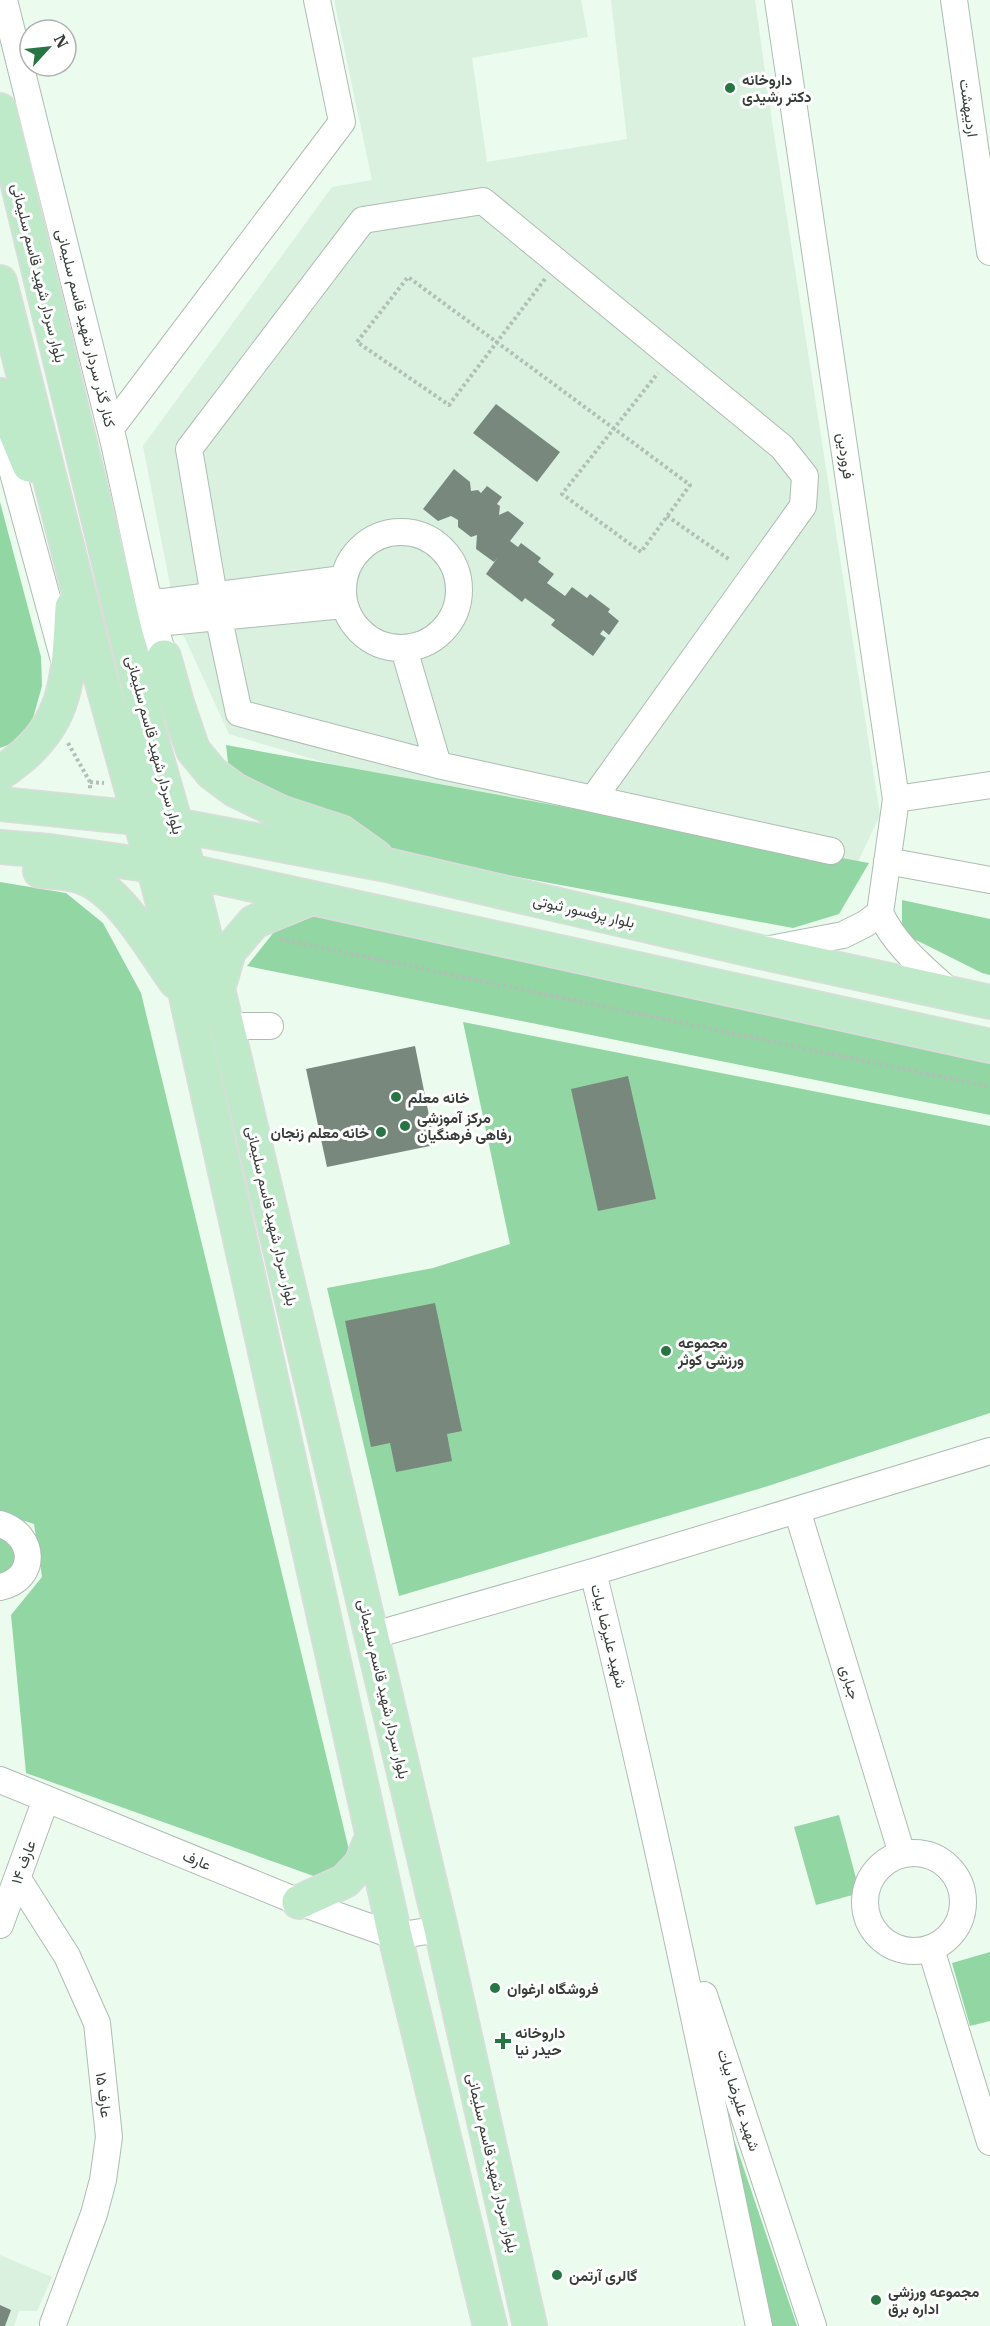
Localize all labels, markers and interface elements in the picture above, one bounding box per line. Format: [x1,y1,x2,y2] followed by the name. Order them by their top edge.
[18,18,78,78] north arrow
[50,31,73,51] text: N
[742,70,812,106] place label: داروخانه دکتر رشیدی
[956,78,982,138] street label: اردیبهشت
[723,81,737,95] marker: داروخانه دکتر رشیدی
[7,181,70,365] street label: بلوار سردار شهید قاسم سلیمانی
[51,227,120,430] street label: کنار گذر سردار شهید قاسم سلیمانی
[832,432,859,480] street label: فروردین
[121,654,188,837] street label: بلوار سردار شهید قاسم سلیمانی
[531,890,637,933] street label: بلوار پرفسور ثبوتی
[408,1088,469,1108] place label: خانه معلم
[389,1090,403,1104] marker: خانه معلم
[417,1108,512,1144] place label: مرکز آموزشی رفاهی فرهنگیان
[398,1119,412,1133] marker: مرکز آموزشی رفاهی فرهنگیان
[271,1123,369,1143] place label: خانه معلم زنجان
[241,1124,302,1308] street label: بلوار سردار شهید قاسم سلیمانی
[374,1125,388,1139] marker: خانه معلم زنجان
[677,1333,744,1369] place label: مجموعه ورزشی کوثر
[659,1344,673,1358] marker: مجموعه ورزشی کوثر
[587,1582,631,1690] street label: شهید علیرضا بیات
[353,1597,414,1781] street label: بلوار سردار شهید قاسم سلیمانی
[835,1663,864,1702] street label: جباری
[6,1837,40,1887] street label: عارف ۱۴
[180,1846,214,1874] street label: عارف
[507,1979,598,1998] place label: فروشگاه ارغوان
[488,1981,502,1995] marker: فروشگاه ارغوان
[515,2023,565,2059] place label: داروخانه حیدر نیا
[496,2034,510,2048] marker: داروخانه حیدر نیا
[714,2047,764,2154] street label: شهید علیرضا بیات
[92,2071,116,2119] street label: عارف ۱۵
[462,2071,523,2255] street label: بلوار سردار شهید قاسم سلیمانی
[569,2266,638,2285] place label: گالری آرتمن
[550,2268,564,2282] marker: گالری آرتمن
[888,2282,979,2318] place label: مجموعه ورزشی اداره برق
[869,2293,883,2307] marker: مجموعه ورزشی اداره برق

